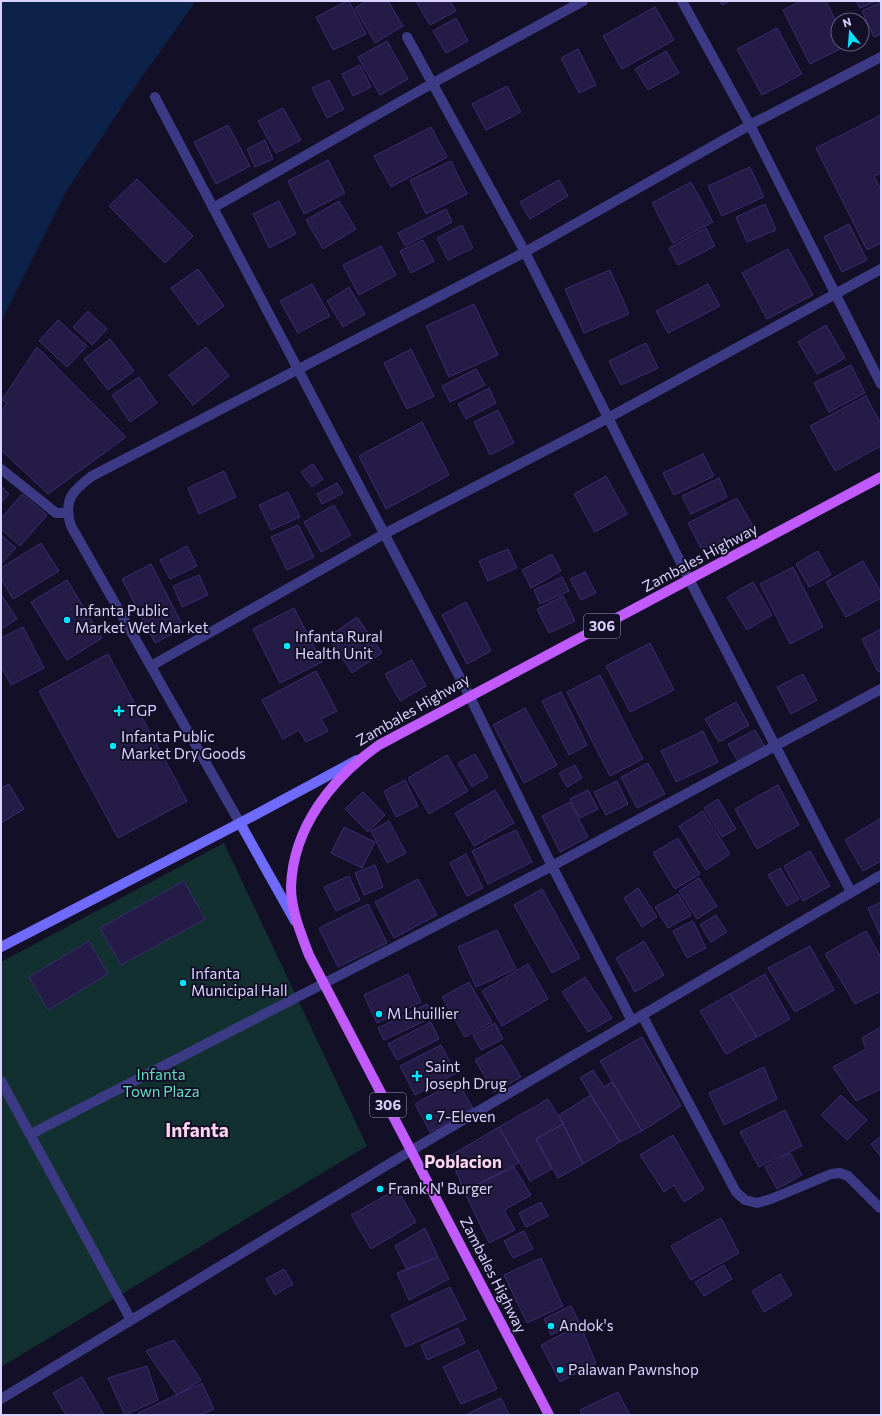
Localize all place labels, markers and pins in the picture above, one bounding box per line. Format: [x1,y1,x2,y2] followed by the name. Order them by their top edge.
[75,601,209,636] place label: Infanta Public Market Wet Market
[62,615,72,625] marker: Infanta Public Market Wet Market
[295,627,383,662] place label: Infanta Rural Health Unit
[282,641,292,651] marker: Infanta Rural Health Unit
[127,701,157,719] place label: TGP
[114,706,124,716] marker: TGP
[121,727,246,762] place label: Infanta Public Market Dry Goods
[108,741,118,751] marker: Infanta Public Market Dry Goods
[191,964,288,999] place label: Infanta Municipal Hall
[178,978,188,988] marker: Infanta Municipal Hall
[387,1004,459,1022] place label: M Lhuillier
[374,1009,384,1019] marker: M Lhuillier
[425,1057,507,1092] place label: Saint Joseph Drug
[412,1071,422,1081] marker: Saint Joseph Drug
[437,1107,496,1125] place label: 7-Eleven
[424,1112,434,1122] marker: 7-Eleven
[388,1179,493,1197] place label: Frank N' Burger
[375,1184,385,1194] marker: Frank N' Burger
[559,1316,614,1334] place label: Andok's
[546,1321,556,1331] marker: Andok's
[568,1360,699,1378] place label: Palawan Pawnshop
[555,1365,565,1375] marker: Palawan Pawnshop

